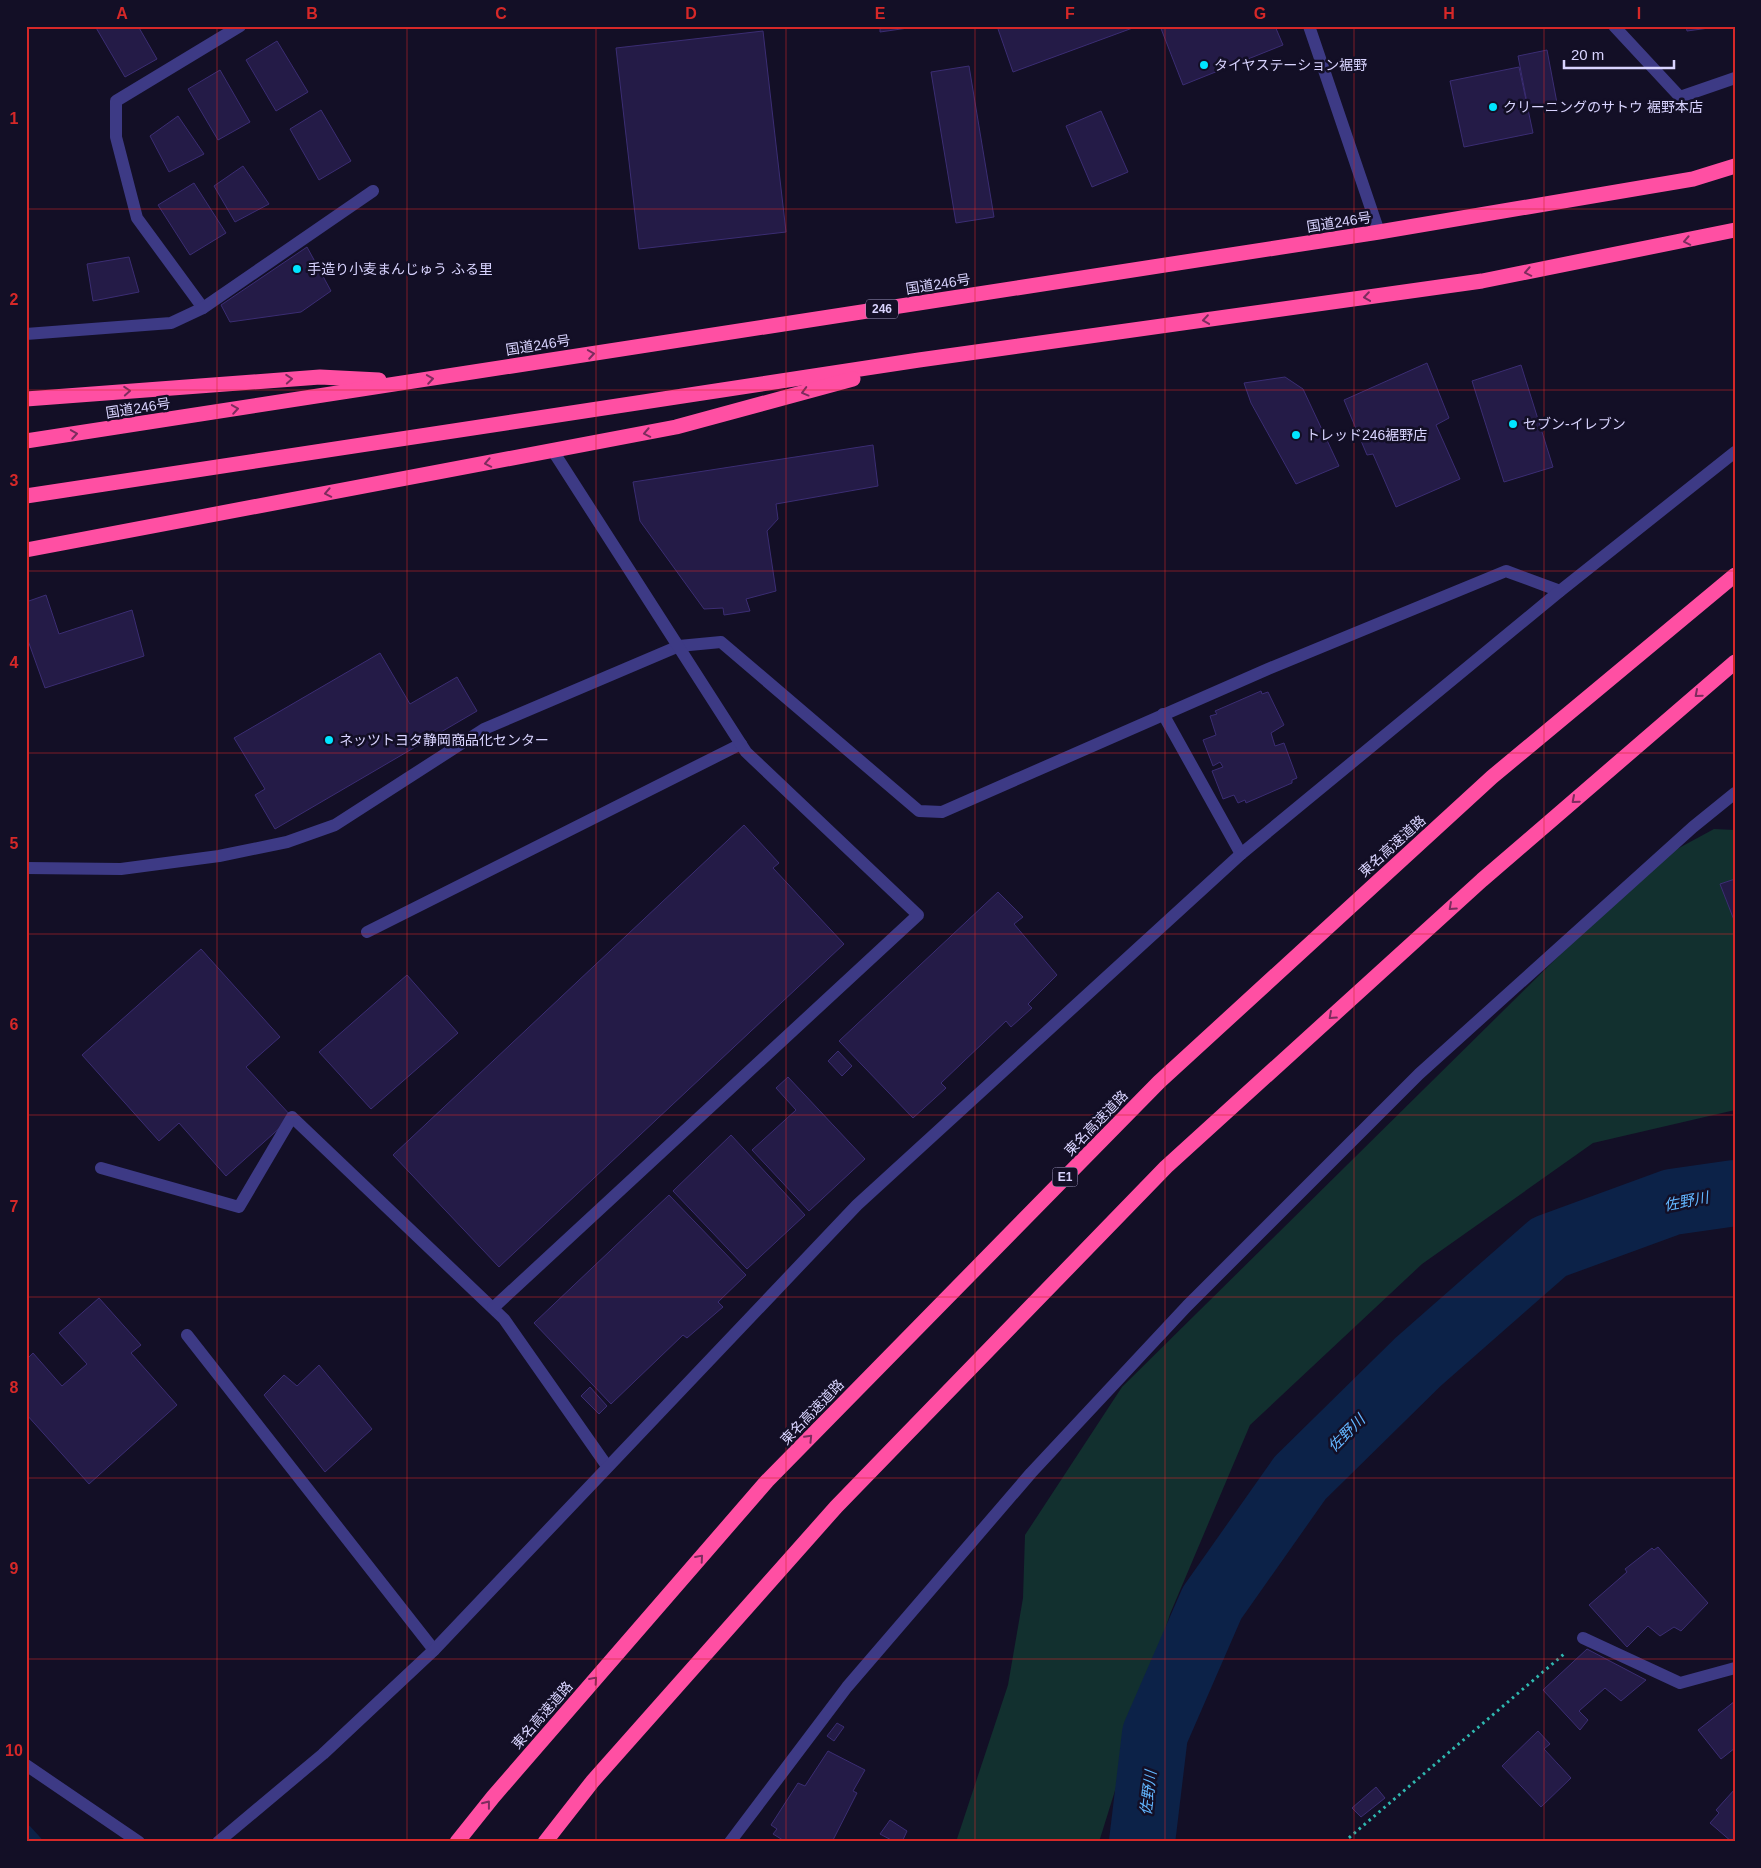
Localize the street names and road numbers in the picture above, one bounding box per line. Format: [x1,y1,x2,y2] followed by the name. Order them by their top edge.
[1305,209,1373,235] street label: 国道246号
[904,271,972,297] street label: 国道246号
[866,300,898,318] road number: 246
[504,332,572,358] street label: 国道246号
[104,395,172,421] street label: 国道246号
[1355,812,1429,880] street label: 東名高速道路
[1061,1087,1131,1159] street label: 東名高速道路
[1052,1168,1078,1186] road number: E1
[777,1376,847,1448] street label: 東名高速道路
[508,1678,576,1752] street label: 東名高速道路

